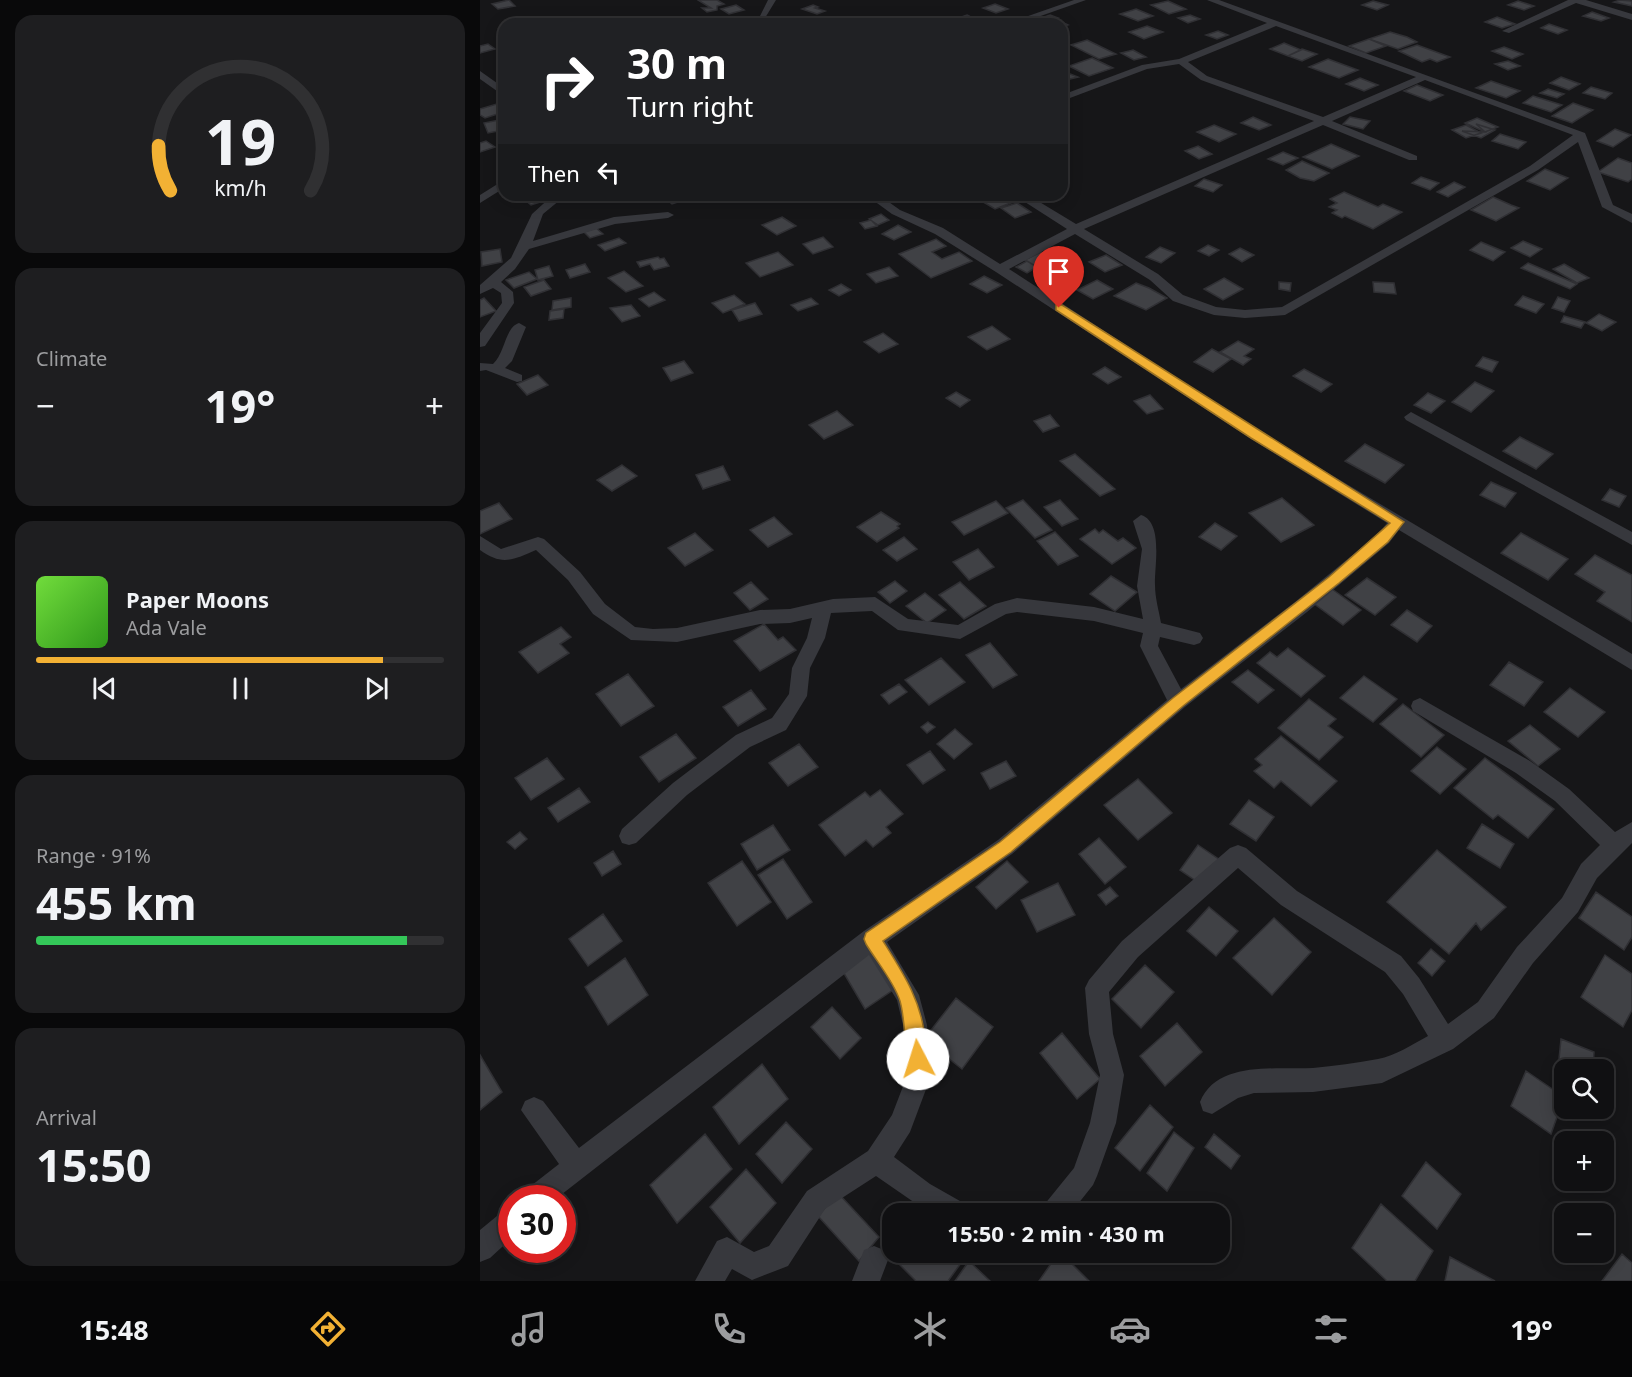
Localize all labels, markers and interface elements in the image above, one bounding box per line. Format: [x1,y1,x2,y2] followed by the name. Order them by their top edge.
[627,34,727,91] text: 30 m
[528,42,606,120] icon: right
[627,88,753,125] text: Turn right
[204,98,276,183] text: 19
[592,156,625,189] icon: left
[528,158,580,188] text: Then
[214,173,266,202] text: km/h
[1033,246,1084,308] pin
[1042,255,1075,288] icon: arrive
[36,345,107,372] text: Climate
[205,375,275,436] text: 19°
[36,383,55,428] text: −
[425,383,444,428] text: +
[126,584,269,614] text: Paper Moons
[126,614,207,641] text: Ada Vale
[88,672,121,705] icon: previous
[224,672,257,705] icon: pause
[360,672,393,705] icon: next
[36,842,151,869] text: Range · 91%
[36,872,197,933] text: 455 km
[886,1027,950,1091] position arrow
[1554,1059,1614,1263] map controls
[1554,1059,1614,1119] button: search
[36,1104,97,1131] text: Arrival
[1554,1131,1614,1191] button: +
[36,1134,152,1195] text: 15:50
[498,1185,576,1263] speed limit sign: 30
[1554,1203,1614,1263] button: −
[947,1218,1165,1248] text: 15:50 · 2 min · 430 m
[307,1308,349,1350] icon: directions
[508,1308,550,1350] icon: music
[708,1308,750,1350] icon: phone
[909,1308,951,1350] icon: climate
[1109,1308,1151,1350] icon: car
[1310,1308,1352,1350] icon: filters
[79,1311,149,1348] text: 15:48
[1510,1311,1553,1348] text: 19°

